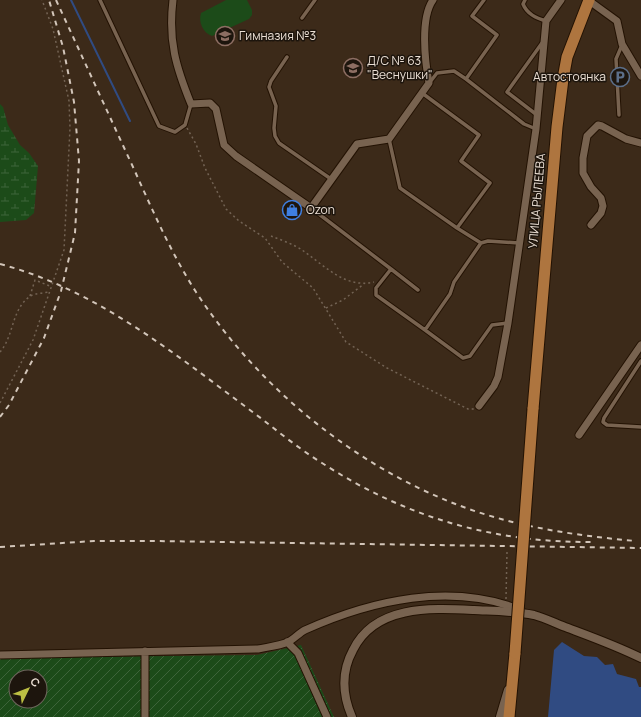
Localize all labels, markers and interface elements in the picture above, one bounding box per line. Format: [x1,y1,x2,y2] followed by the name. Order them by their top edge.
[214,25,236,47] school or university icon: Гимназия №3
[239,27,316,44] place label: Гимназия №3
[367,52,433,83] place label: Д/С № 63 "Веснушки"
[342,57,364,79] school or university icon: Д/С № 63 "Веснушки"
[609,66,631,88] parking icon: Автостоянка
[533,68,606,85] place label: Автостоянка
[524,152,549,249] street label: УЛИЦА РЫЛЕЕВА
[281,199,303,221] shop icon: Ozon
[306,201,335,218] place label: Ozon
[8,669,48,709] north arrow
[27,674,44,690] text: С

